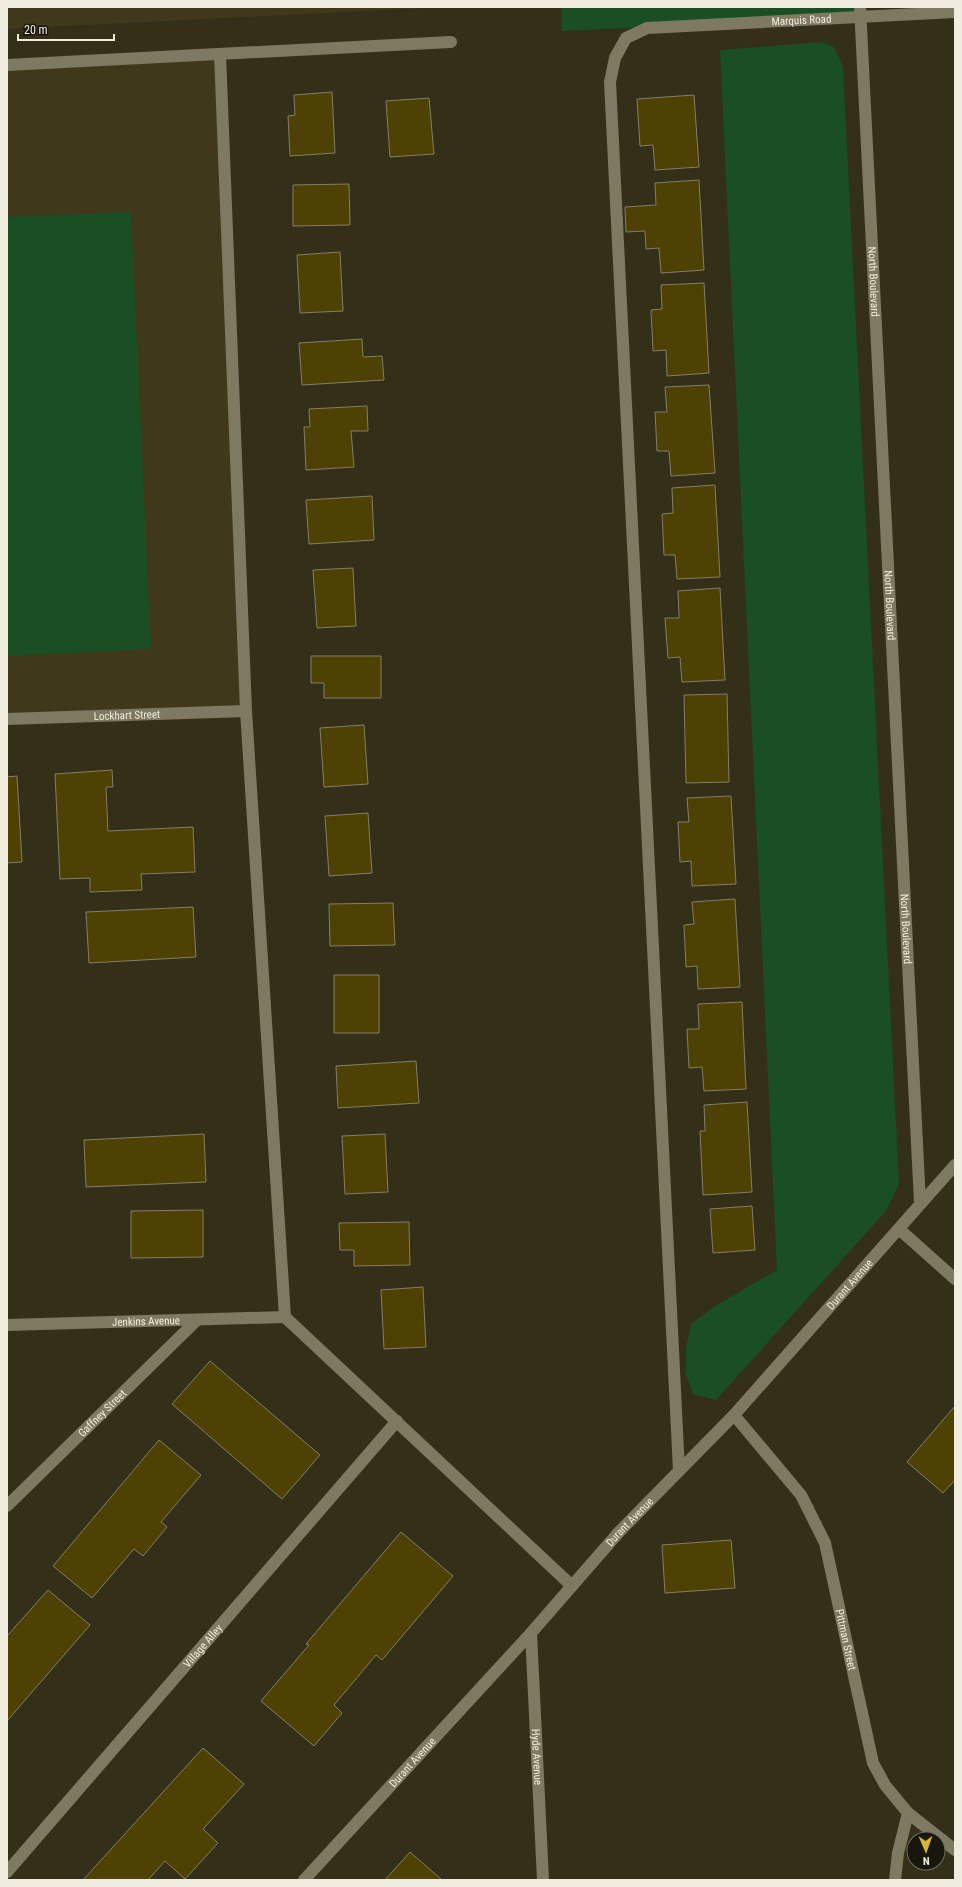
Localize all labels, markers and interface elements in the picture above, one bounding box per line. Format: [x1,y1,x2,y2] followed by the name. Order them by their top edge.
[771,12,832,28] street label: Marquis Road
[18,16,114,42] scale bar
[24,23,48,37] text: 20 m
[866,246,882,317] street label: North Boulevard
[882,570,898,641] street label: North Boulevard
[93,707,160,723] street label: Lockhart Street
[898,893,914,964] street label: North Boulevard
[824,1256,875,1312] street label: Durant Avenue
[112,1314,180,1328] street label: Jenkins Avenue
[75,1387,129,1439] street label: Gaffney Street
[603,1495,656,1549] street label: Durant Avenue
[833,1608,859,1672] street label: Pittman Street
[180,1621,225,1670] street label: Village Alley
[529,1728,545,1785] street label: Hyde Avenue
[386,1735,438,1790] street label: Durant Avenue
[906,1831,946,1871] north arrow
[922,1854,930,1867] text: N

